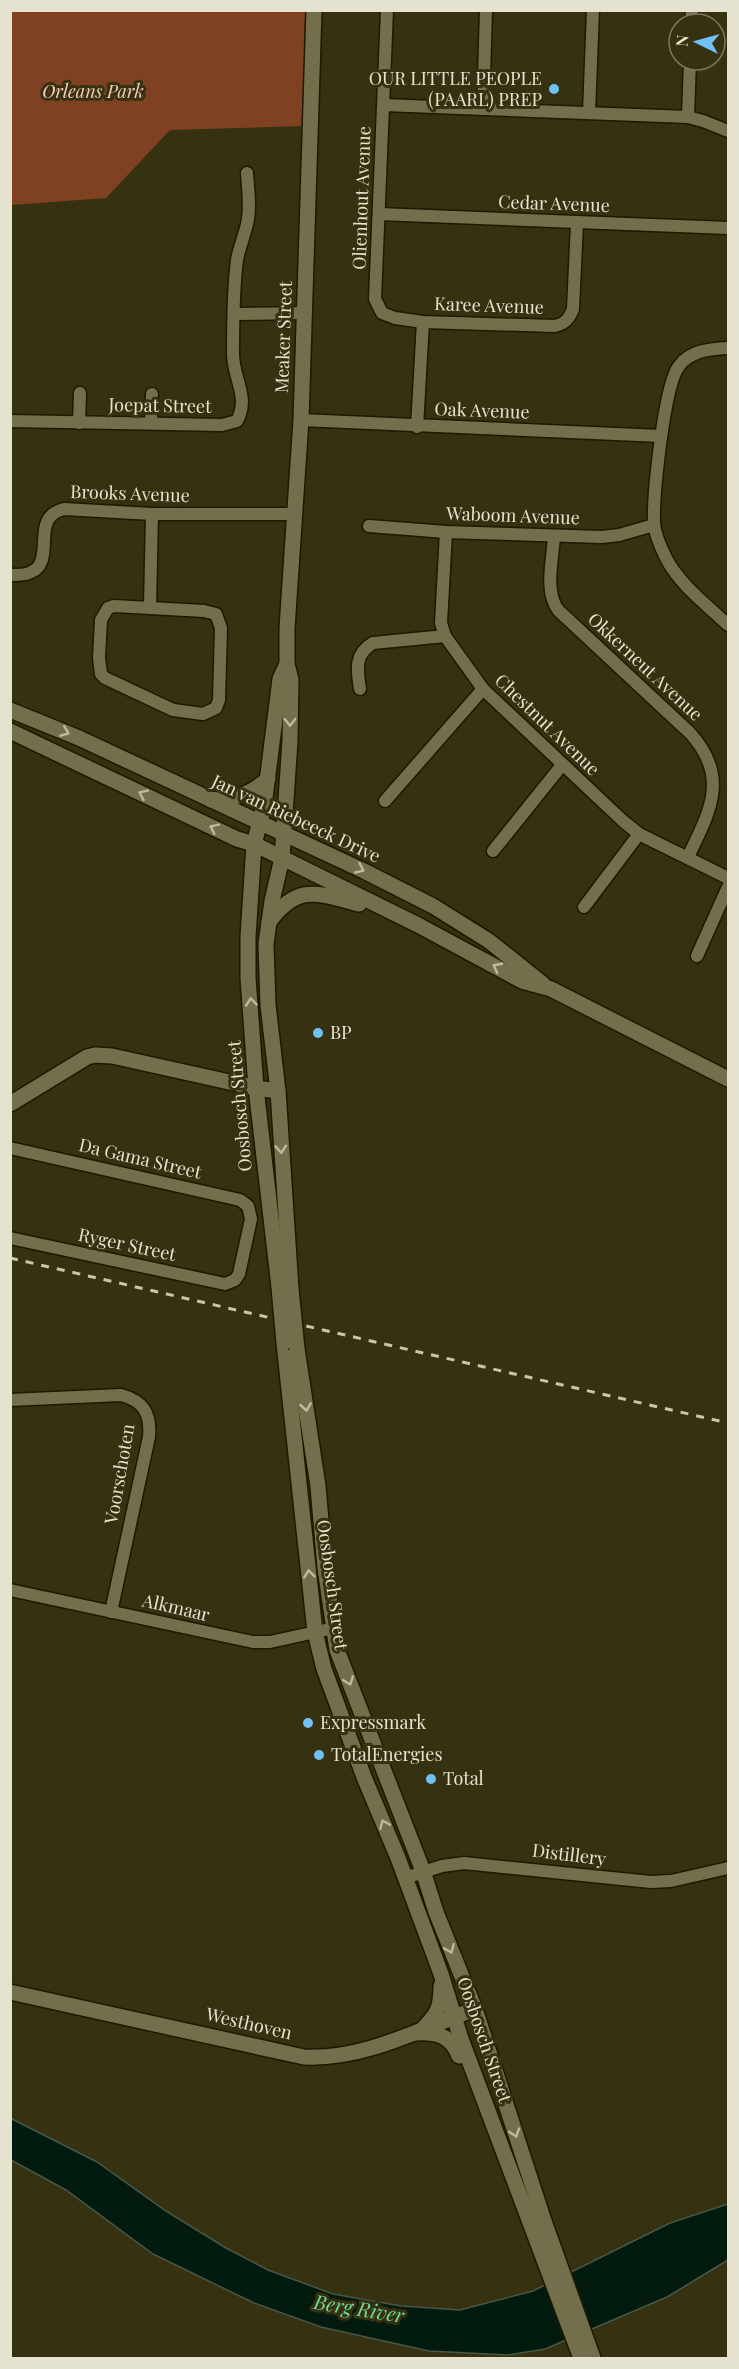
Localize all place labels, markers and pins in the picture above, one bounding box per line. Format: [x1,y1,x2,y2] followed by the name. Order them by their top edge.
[369,66,542,111] place label: OUR LITTLE PEOPLE (PAARL) PREP
[547,82,561,96] marker: OUR LITTLE PEOPLE (PAARL) PREP
[330,1020,352,1044] place label: BP
[311,1026,325,1040] marker: BP
[320,1710,426,1734] place label: Expressmark
[301,1716,315,1730] marker: Expressmark
[331,1742,443,1766] place label: TotalEnergies
[312,1748,326,1762] marker: TotalEnergies
[443,1766,484,1790] place label: Total
[424,1772,438,1786] marker: Total

